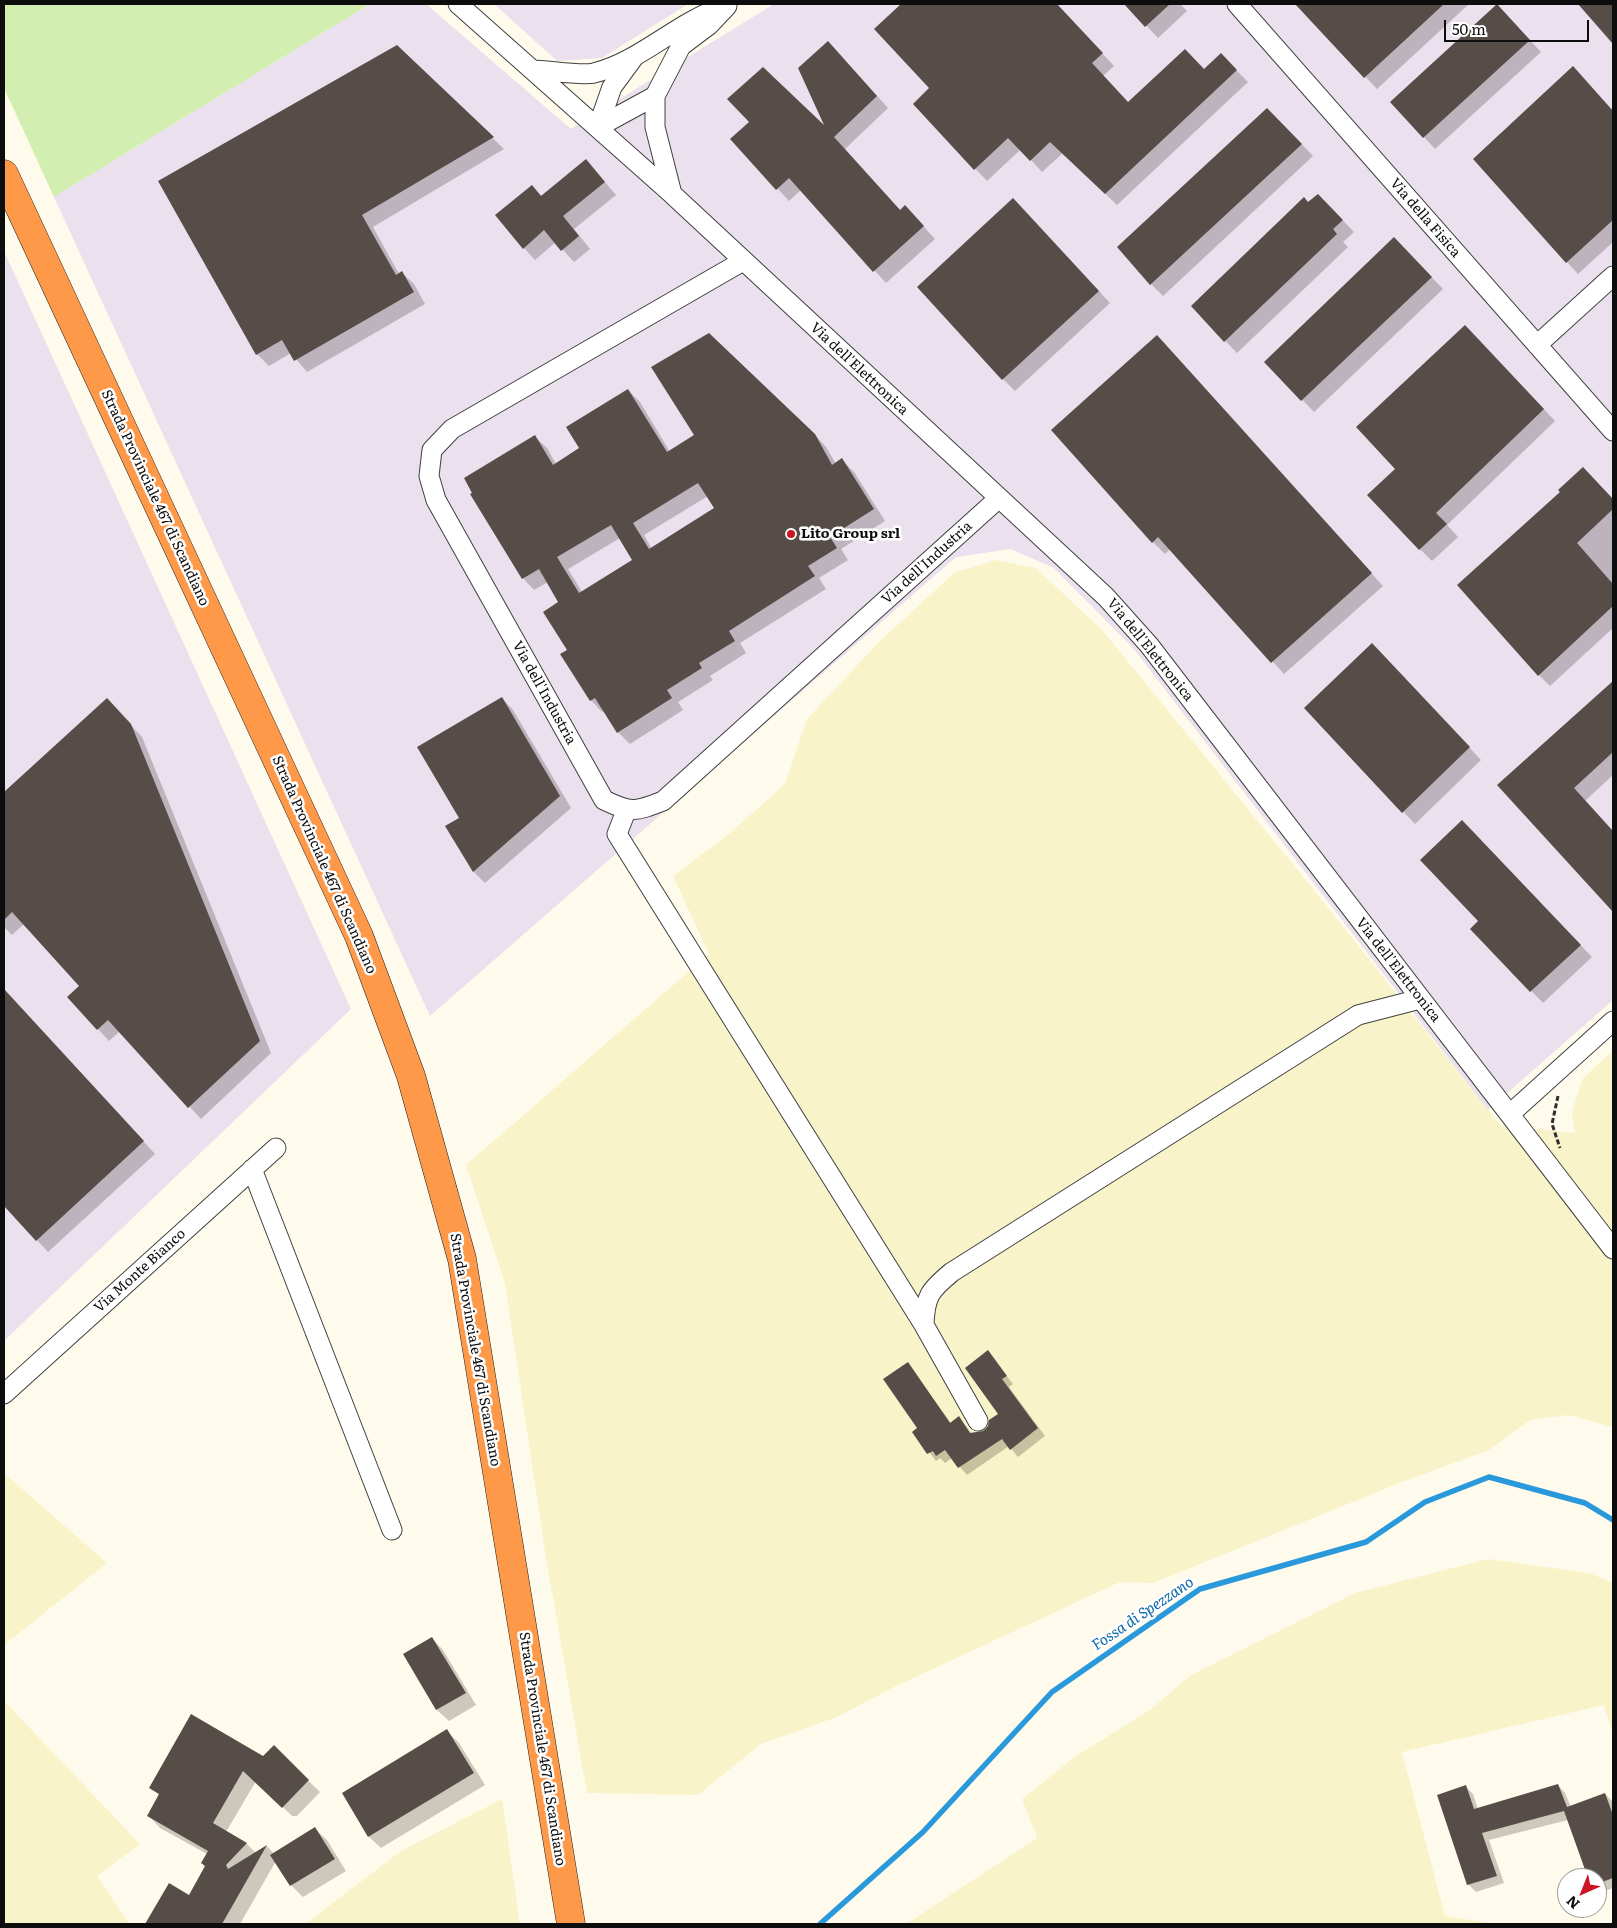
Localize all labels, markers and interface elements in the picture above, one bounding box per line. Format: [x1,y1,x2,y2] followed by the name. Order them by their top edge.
[1447,10,1592,42] scale bar
[1452,17,1486,40] text: 50 m
[1386,175,1464,261] street label: Via della Fisica
[807,319,911,419] street label: Via dell'Elettronica
[97,387,213,609] street label: Strada Provinciale 467 di Scandiano
[878,518,976,608] street label: Via dell'Industria
[801,526,900,542] place label: Lito Group srl
[785,528,797,540] marker: Lito Group srl
[1103,595,1197,705] street label: Via dell'Elettronica
[509,638,579,748] street label: Via dell'Industria
[268,754,380,976] street label: Strada Provinciale 467 di Scandiano
[1352,914,1444,1026] street label: Via dell'Elettronica
[91,1226,189,1316] street label: Via Monte Bianco
[446,1232,504,1468] street label: Strada Provinciale 467 di Scandiano
[1089,1573,1197,1655] water label: Fossa di Spezzano
[515,1631,569,1867] street label: Strada Provinciale 467 di Scandiano
[1557,1868,1607,1918] north arrow
[1561,1892,1583,1914] text: N

